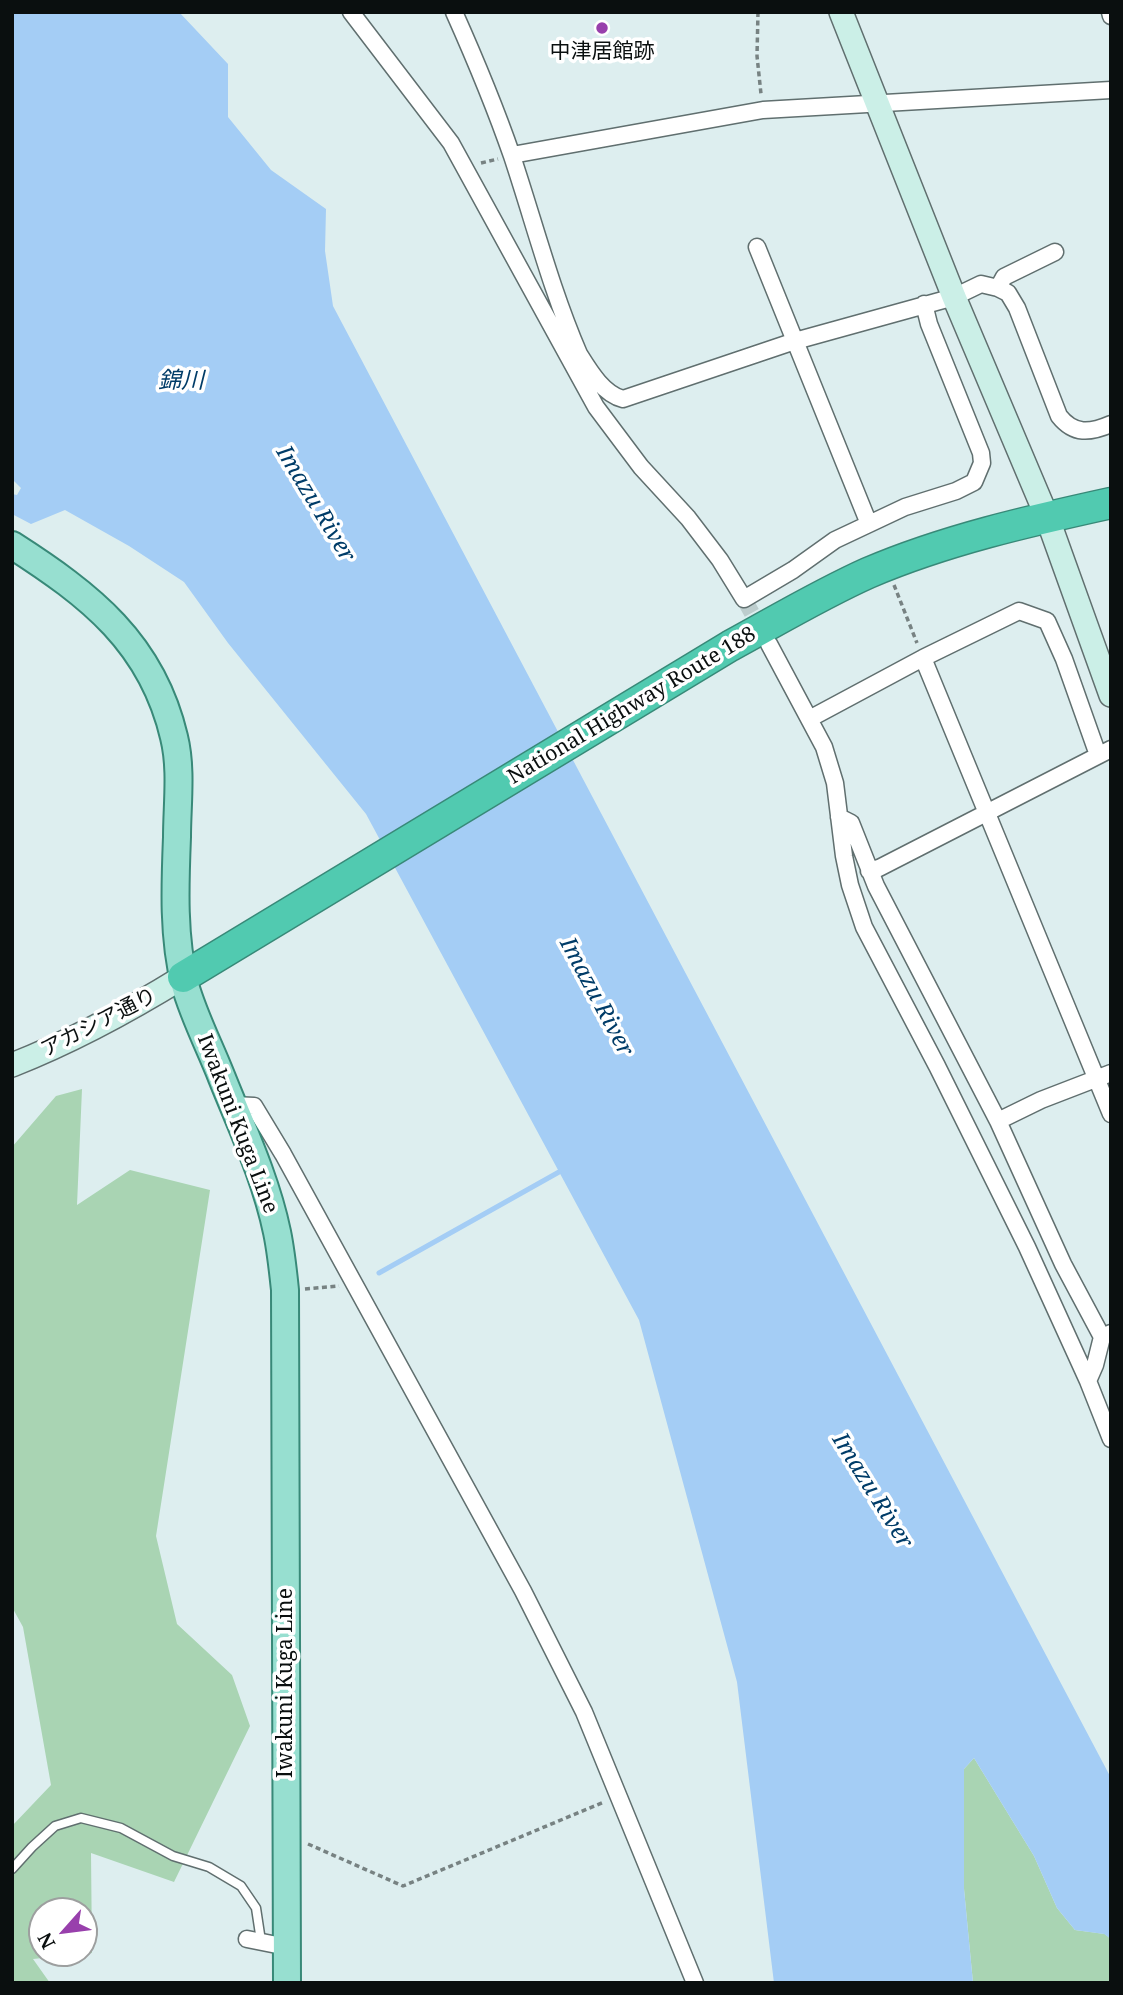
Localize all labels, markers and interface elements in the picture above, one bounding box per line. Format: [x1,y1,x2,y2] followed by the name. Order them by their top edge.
[594,20,610,36] marker: 中津居館跡
[550,39,654,65] place label: 中津居館跡
[158,367,204,395] water label: 錦川
[270,441,360,567] water label: Imazu River
[503,622,761,790] street label: National Highway Route 188
[553,933,639,1061] water label: Imazu River
[37,983,161,1063] street label: アカシア通り
[191,1031,283,1217] street label: Iwakuni Kuga Line
[826,1428,918,1554] water label: Imazu River
[273,1588,299,1778] street label: Iwakuni Kuga Line
[28,1897,98,1967] north arrow
[31,1928,61,1954] text: N

